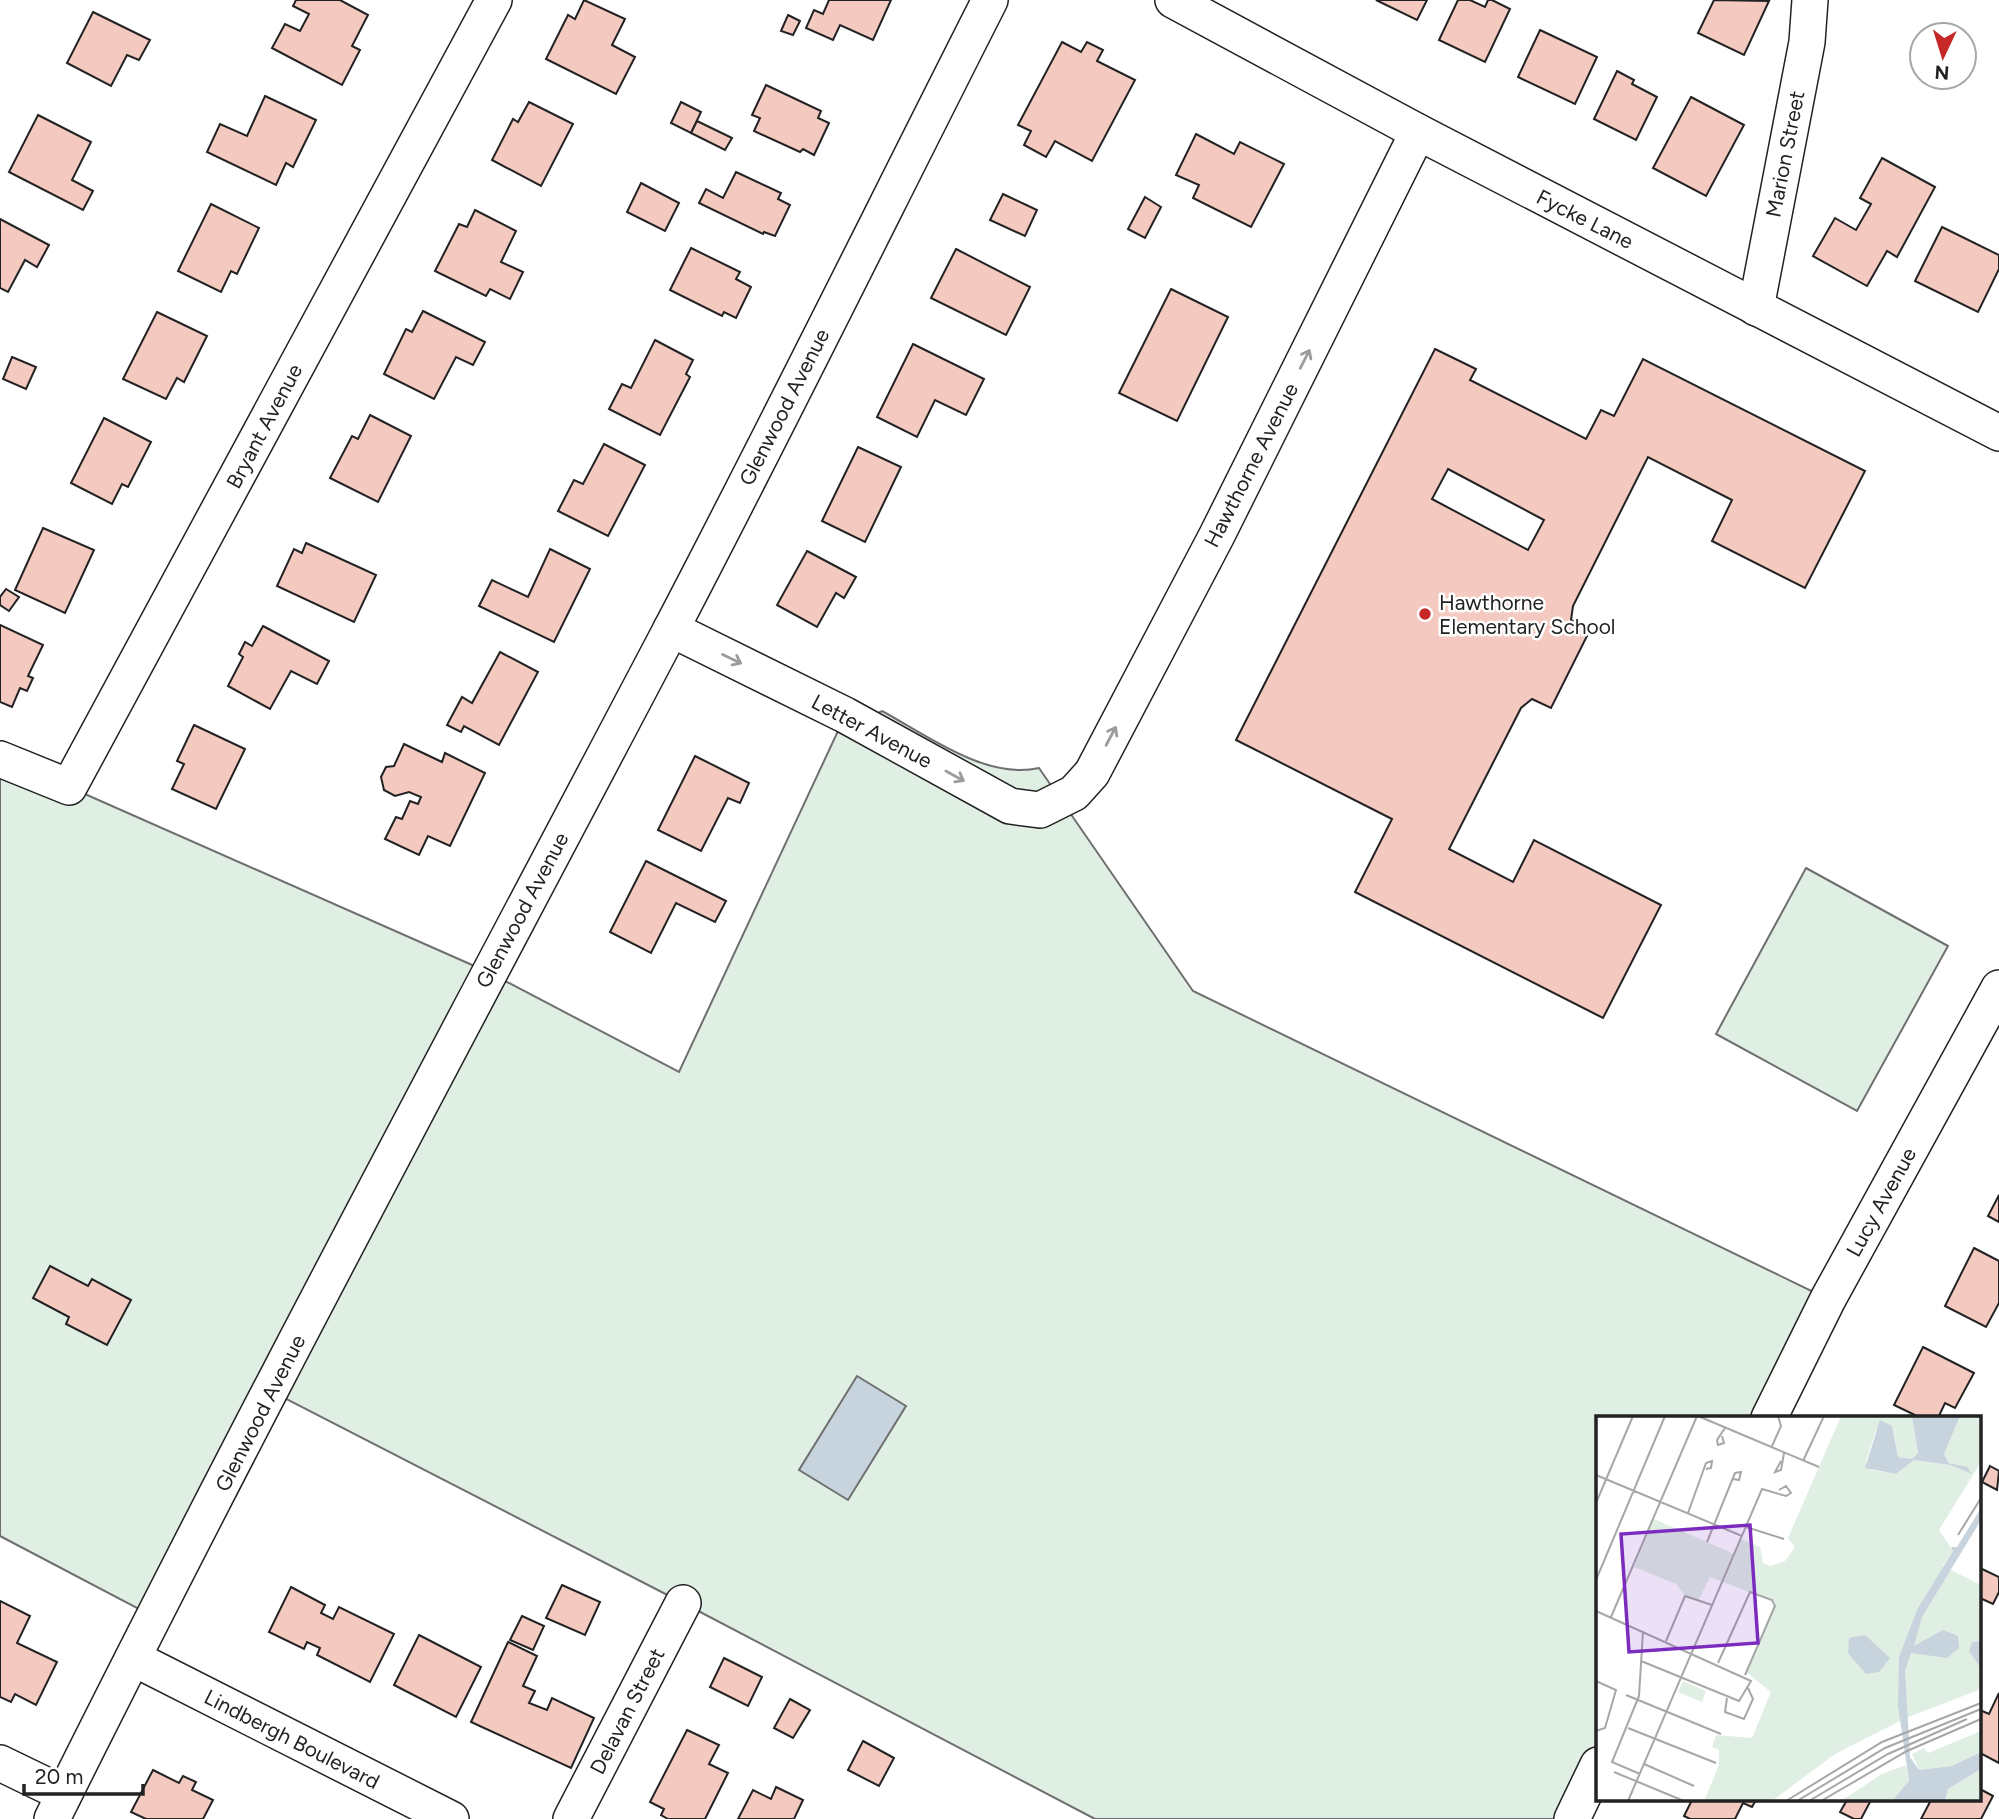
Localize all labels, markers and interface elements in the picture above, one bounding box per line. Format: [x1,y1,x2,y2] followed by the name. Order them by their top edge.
[1908,21,1978,91] north arrow
[1934,60,1950,84] text: N
[1760,89,1810,219] street label: Marion Street
[1533,184,1637,254] street label: Fycke Lane
[734,324,834,490] street label: Glenwood Avenue
[1298,349,1312,370] one-way arrow
[221,360,307,492] street label: Bryant Avenue
[1199,379,1303,551] street label: Hawthorne Avenue
[1439,590,1615,639] place label: Hawthorne Elementary School
[1417,606,1433,622] marker: Hawthorne Elementary School
[721,653,742,667] one-way arrow
[807,689,937,773] street label: Letter Avenue
[1105,726,1118,747] one-way arrow
[945,769,965,783] one-way arrow
[470,828,574,992] street label: Glenwood Avenue
[1841,1143,1921,1261] street label: Lucy Avenue
[210,1330,310,1496] street label: Glenwood Avenue
[1596,1416,1982,1801] inset map
[584,1644,670,1778] street label: Delavan Street
[200,1684,384,1794] street label: Lindbergh Boulevard
[24,1752,144,1796] scale bar
[35,1764,83,1789] text: 20 m

